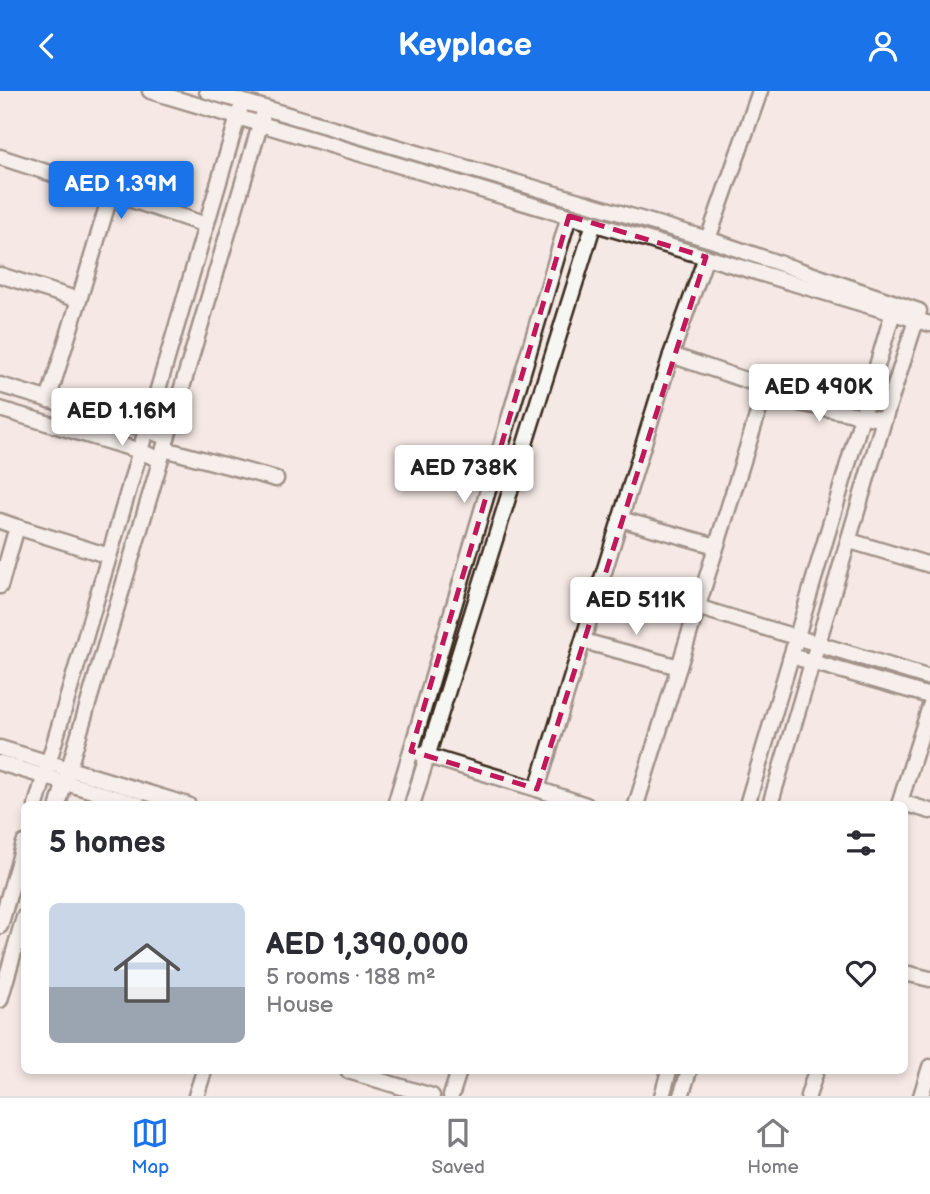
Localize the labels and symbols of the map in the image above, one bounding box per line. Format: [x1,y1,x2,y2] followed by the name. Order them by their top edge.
[41,162,201,221] pin: AED 1.39M
[747,365,891,424] pin: AED 490K
[42,389,202,448] pin: AED 1.16M
[392,445,536,505] pin: AED 738K
[564,577,708,637] pin: AED 511K

